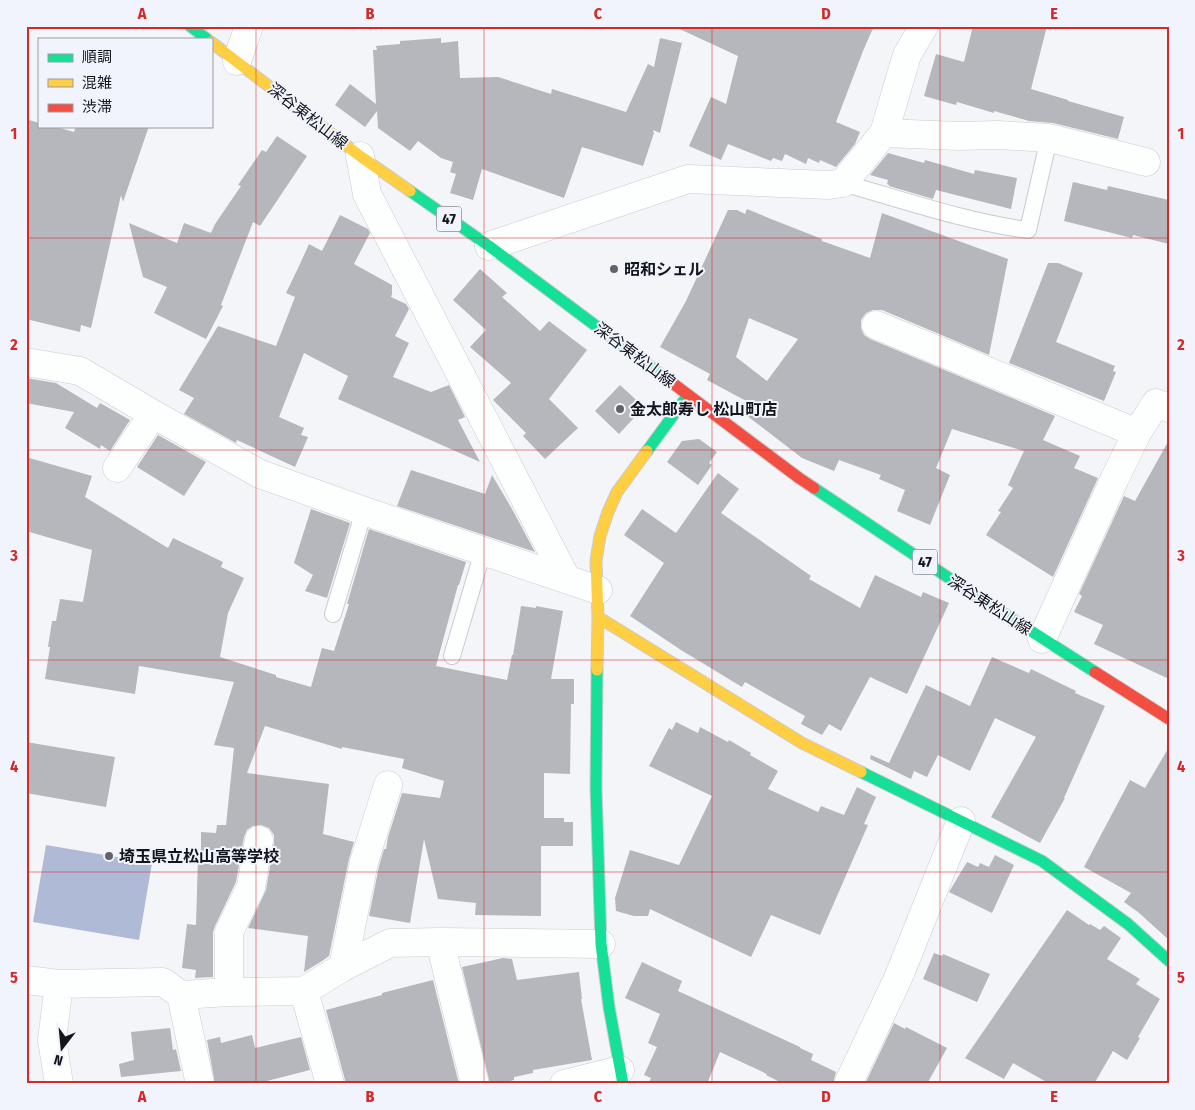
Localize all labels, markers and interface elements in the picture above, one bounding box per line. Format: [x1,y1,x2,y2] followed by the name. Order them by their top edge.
[137,4,147,23] text: A
[366,4,375,23] text: B
[594,4,603,23] text: C
[821,4,831,23] text: D
[1050,4,1058,23] text: E
[38,38,212,128] legend
[82,48,112,66] text: 順調
[82,74,112,92] text: 混雑
[264,79,352,153] street label: 深谷東松山線
[82,98,112,116] text: 渋滞
[11,124,17,143] text: 1
[1178,124,1184,143] text: 1
[436,206,462,232] road number: 47
[624,260,704,279] place label: 昭和シェル
[608,263,620,275] marker: 昭和シェル
[591,319,679,391] street label: 深谷東松山線
[9,335,18,354] text: 2
[1176,335,1185,354] text: 2
[630,400,777,419] place label: 金太郎寿し 松山町店
[614,403,626,415] marker: 金太郎寿し 松山町店
[9,546,18,565] text: 3
[1176,546,1185,565] text: 3
[912,550,938,574] road number: 47
[945,571,1035,639] street label: 深谷東松山線
[10,757,18,776] text: 4
[1177,757,1185,776] text: 4
[119,847,279,866] place label: 埼玉県立松山高等学校
[103,850,115,862] marker: 埼玉県立松山高等学校
[10,968,18,987] text: 5
[1177,968,1185,987] text: 5
[38,1022,88,1072] north arrow
[52,1051,65,1069] text: N
[137,1087,147,1106] text: A
[366,1087,375,1106] text: B
[594,1087,603,1106] text: C
[821,1087,831,1106] text: D
[1050,1087,1058,1106] text: E

